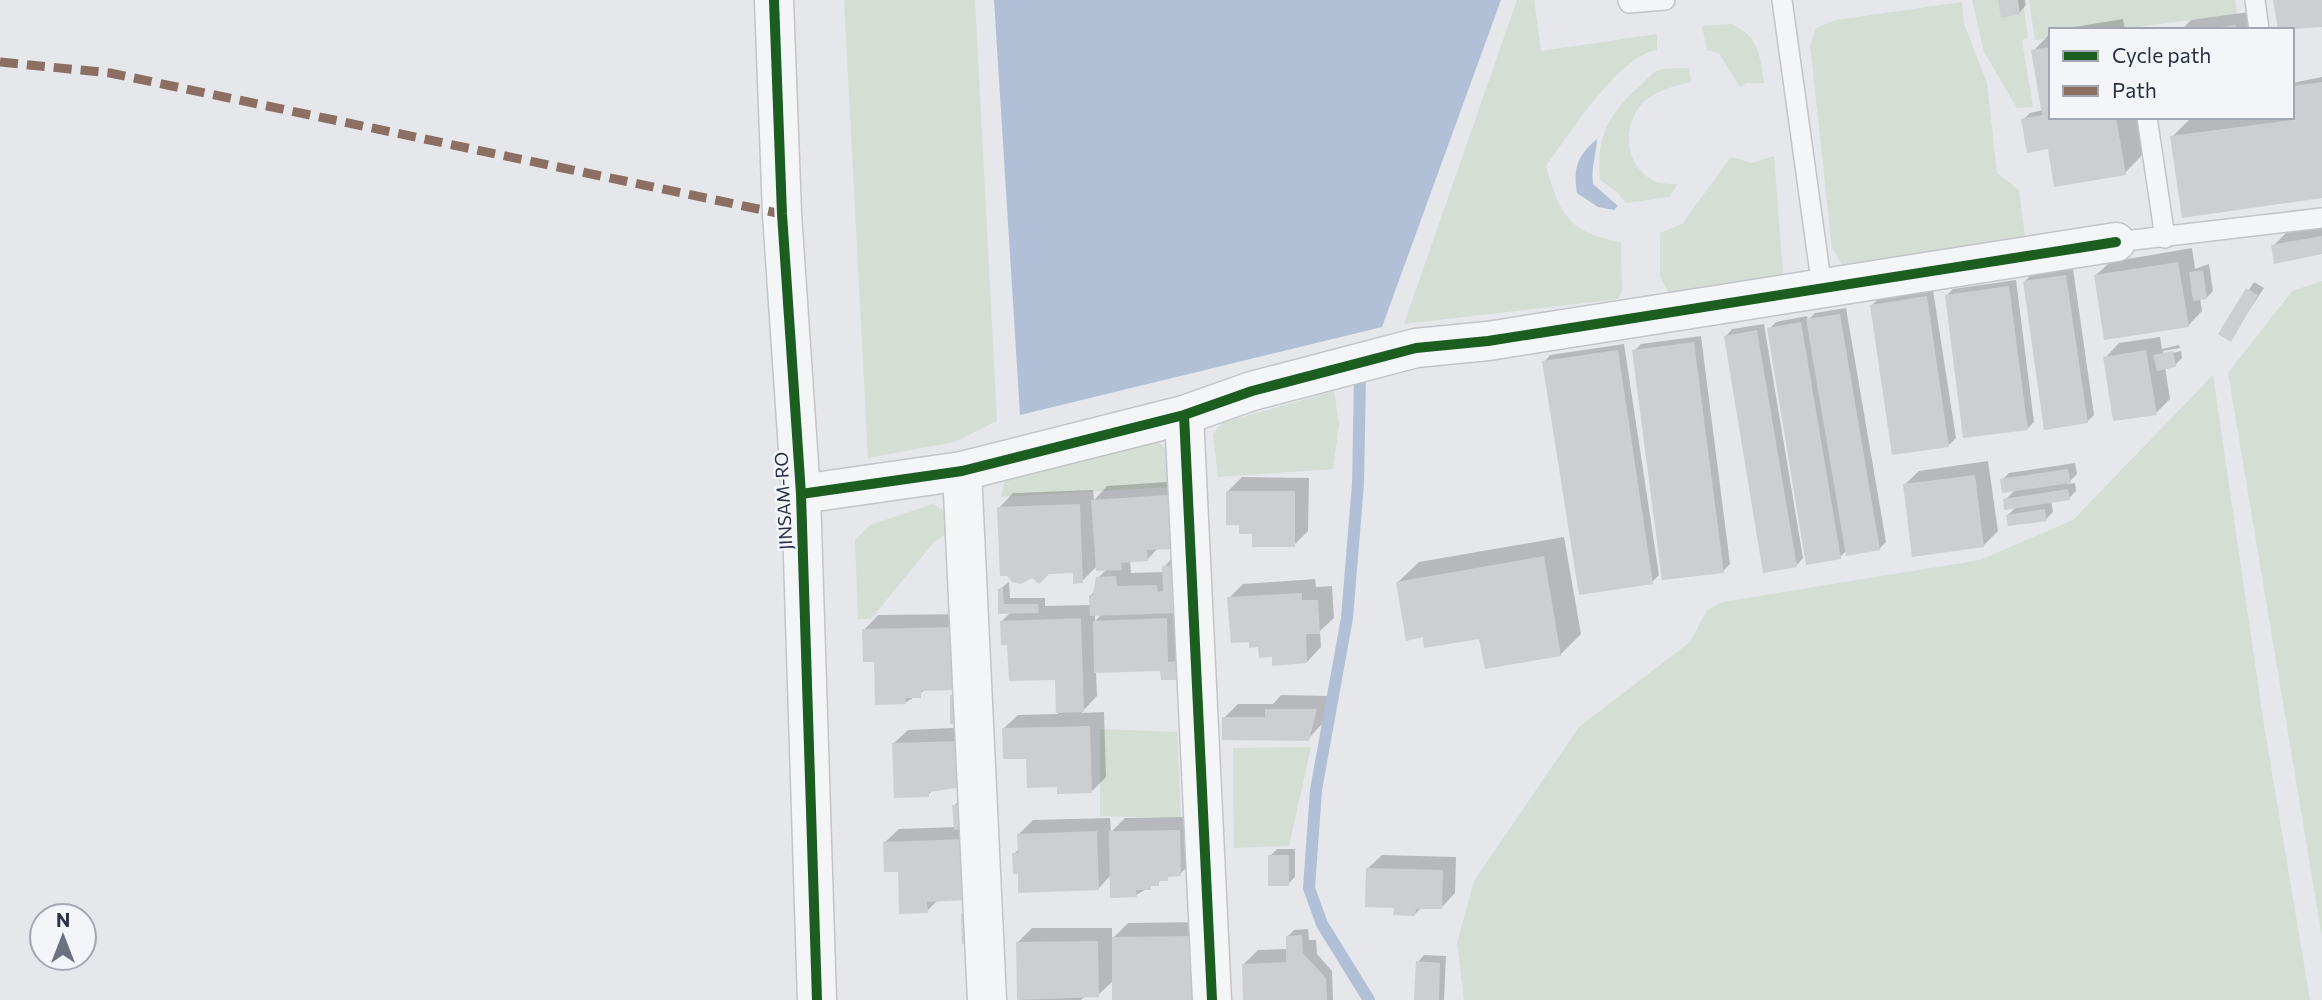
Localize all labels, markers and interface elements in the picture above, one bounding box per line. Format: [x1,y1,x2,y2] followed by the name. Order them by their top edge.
[2049,28,2294,119] legend
[2112,42,2211,67] text: Cycle path
[2112,77,2157,102] text: Path
[769,451,797,551] street label: JINSAM-RO
[28,902,98,972] north arrow
[56,908,70,931] text: N

